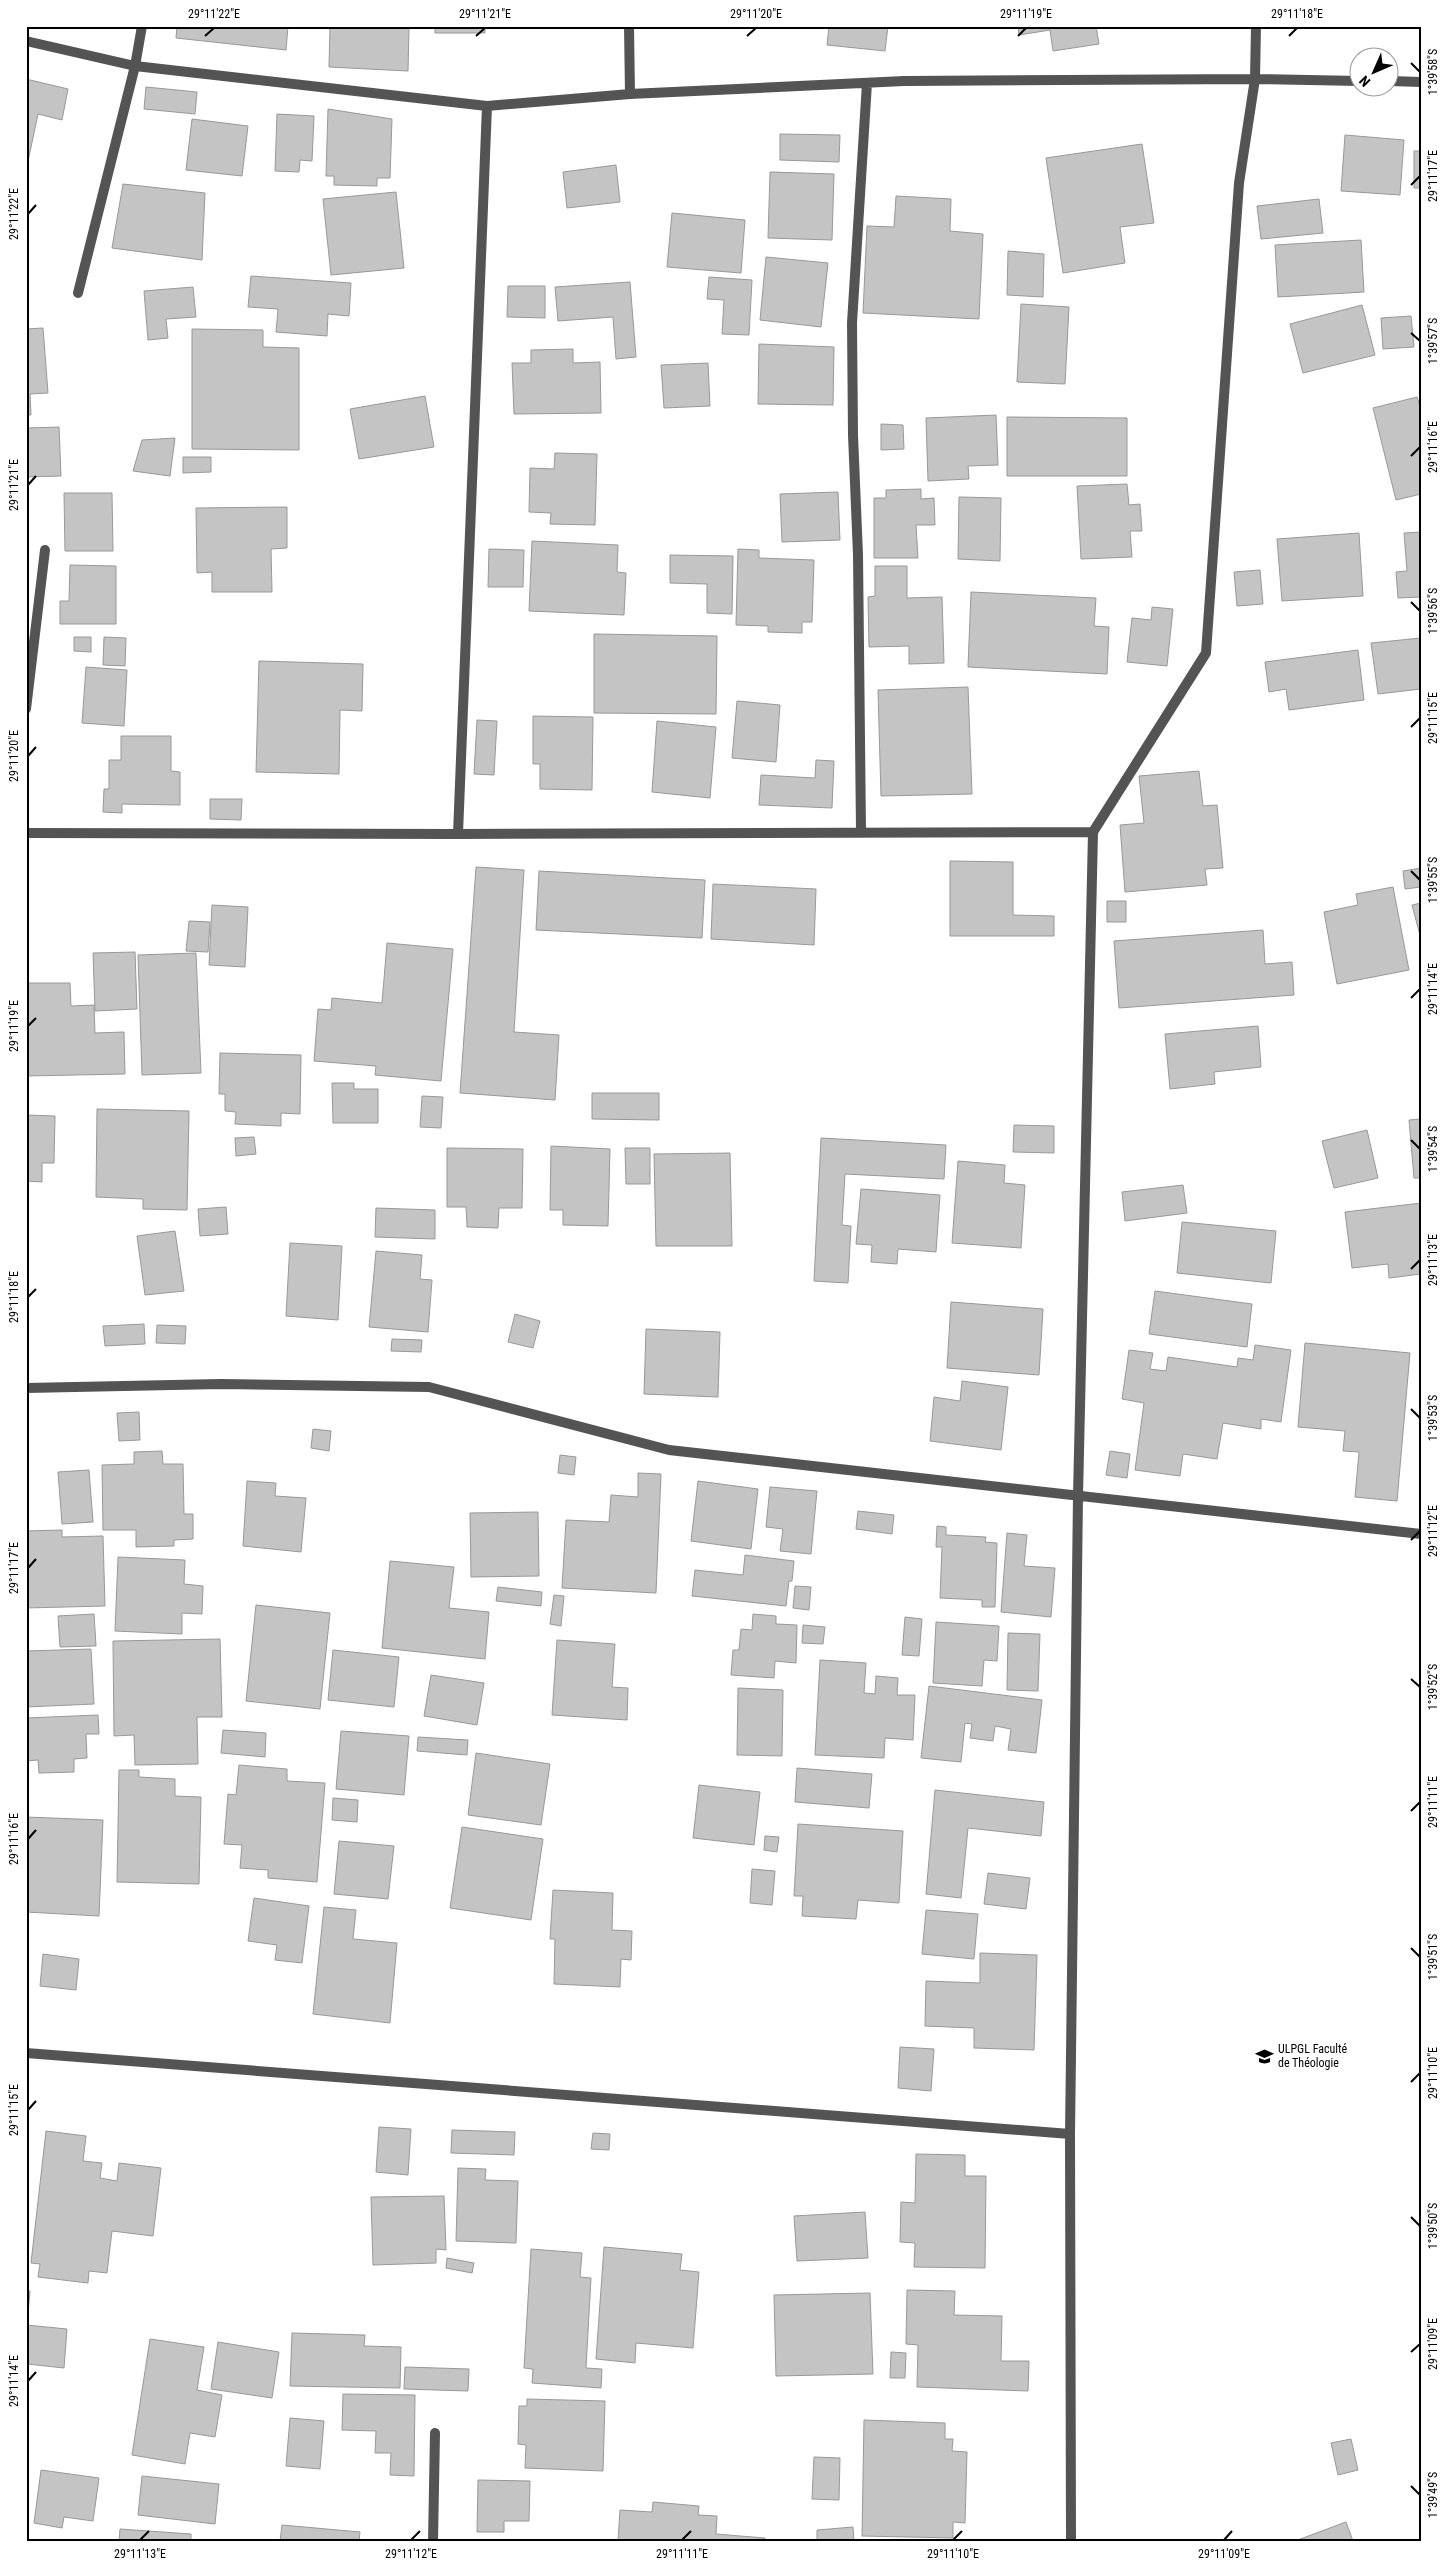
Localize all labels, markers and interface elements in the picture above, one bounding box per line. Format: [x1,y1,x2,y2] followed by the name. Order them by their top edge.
[188,7,240,21] text: 29°11'22"E
[459,7,511,21] text: 29°11'21"E
[730,7,782,21] text: 29°11'20"E
[1000,7,1052,21] text: 29°11'19"E
[1271,7,1323,21] text: 29°11'18"E
[1350,48,1400,98] north arrow
[1426,49,1440,95] text: 1°39'58"S
[1356,73,1373,90] text: N
[1426,150,1440,202] text: 29°11'17"E
[7,188,21,240] text: 29°11'22"E
[1426,318,1440,364] text: 1°39'57"S
[1426,421,1440,473] text: 29°11'16"E
[7,459,21,511] text: 29°11'21"E
[1426,588,1440,634] text: 1°39'56"S
[1426,692,1440,744] text: 29°11'15"E
[7,730,21,782] text: 29°11'20"E
[1426,857,1440,903] text: 1°39'55"S
[1426,963,1440,1015] text: 29°11'14"E
[7,1000,21,1052] text: 29°11'19"E
[1426,1126,1440,1172] text: 1°39'54"S
[1426,1234,1440,1286] text: 29°11'13"E
[7,1271,21,1323] text: 29°11'18"E
[1426,1395,1440,1441] text: 1°39'53"S
[1426,1505,1440,1557] text: 29°11'12"E
[7,1542,21,1594] text: 29°11'17"E
[1426,1664,1440,1710] text: 1°39'52"S
[1426,1776,1440,1828] text: 29°11'11"E
[7,1813,21,1865] text: 29°11'16"E
[1426,1934,1440,1980] text: 1°39'51"S
[1278,2042,1348,2070] place label: ULPGL Faculté de Théologie
[1254,2046,1274,2066] school or university icon: ULPGL Faculté de Théologie
[1426,2047,1440,2099] text: 29°11'10"E
[7,2084,21,2136] text: 29°11'15"E
[1426,2203,1440,2249] text: 1°39'50"S
[1426,2318,1440,2370] text: 29°11'09"E
[7,2355,21,2407] text: 29°11'14"E
[1426,2472,1440,2518] text: 1°39'49"S
[114,2547,166,2561] text: 29°11'13"E
[385,2547,437,2561] text: 29°11'12"E
[656,2547,708,2561] text: 29°11'11"E
[927,2547,979,2561] text: 29°11'10"E
[1198,2547,1250,2561] text: 29°11'09"E

